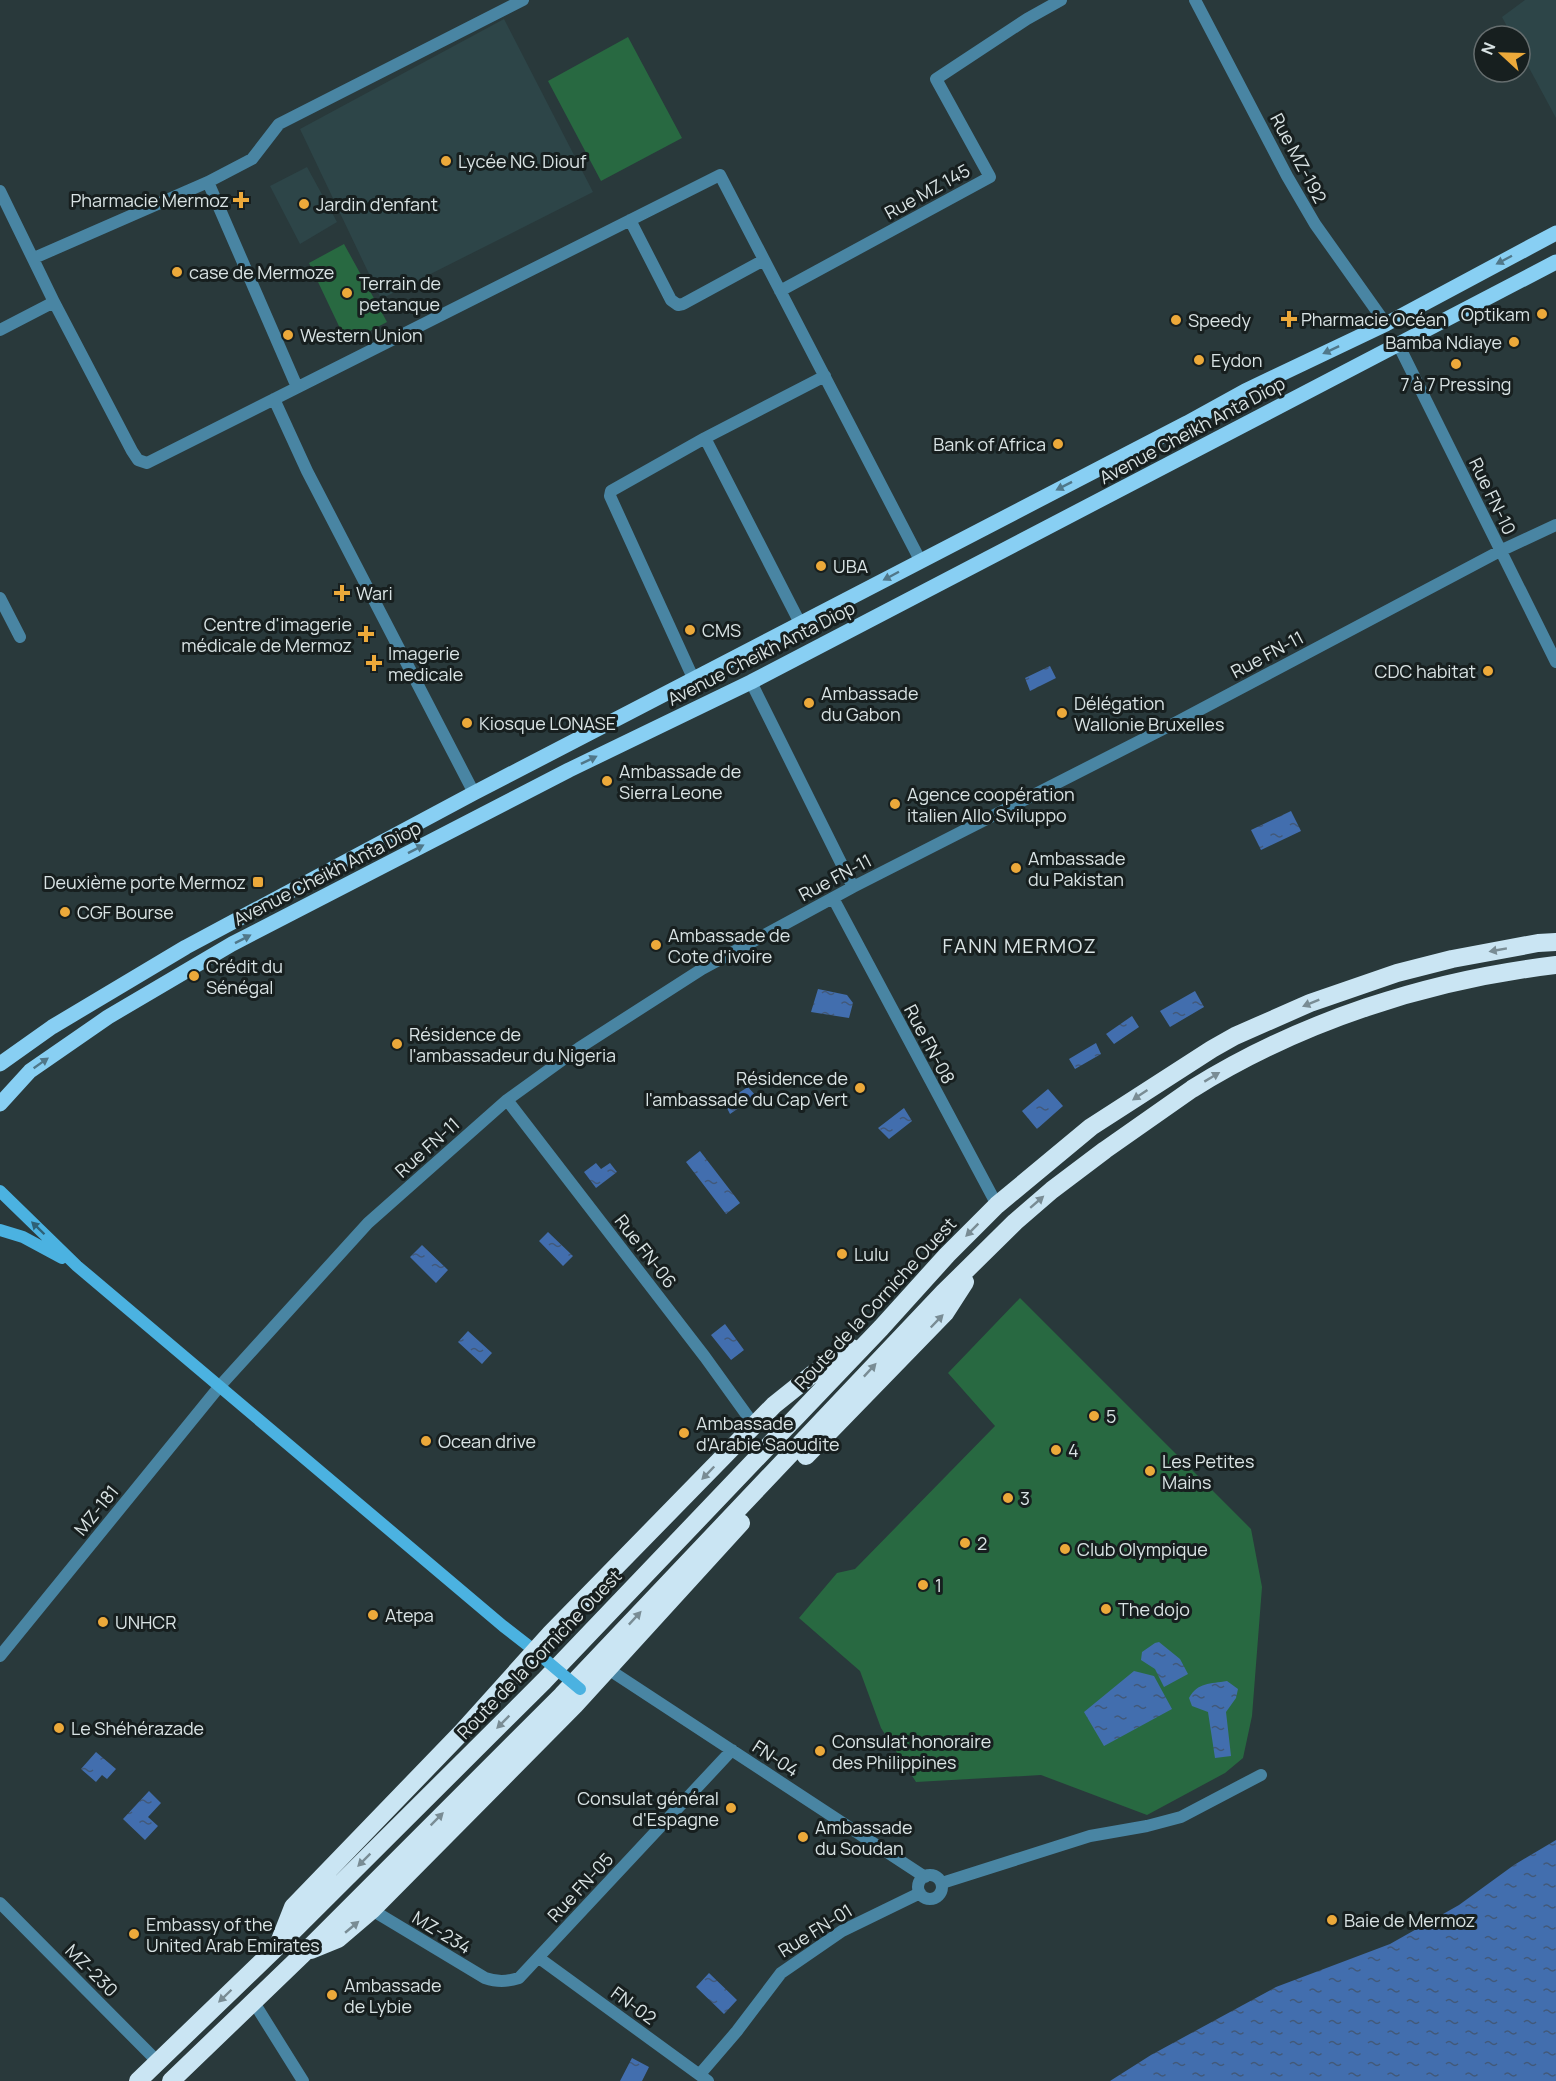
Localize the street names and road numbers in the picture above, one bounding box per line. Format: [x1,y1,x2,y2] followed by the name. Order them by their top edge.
[1265,109,1333,207] street label: Rue MZ-192
[880,158,974,224] street label: Rue MZ 145
[1095,371,1289,489] street label: Avenue Cheikh Anta Diop
[1464,453,1522,539] street label: Rue FN-10
[663,595,859,711] street label: Avenue Cheikh Anta Diop
[1226,625,1308,683] street label: Rue FN-11
[229,815,425,931] street label: Avenue Cheikh Anta Diop
[794,848,876,906] street label: Rue FN-11
[899,1000,961,1088] street label: Rue FN-08
[390,1112,464,1182] street label: Rue FN-11
[610,1209,682,1293] street label: Rue FN-06
[789,1212,961,1394] street label: Route de la Corniche Ouest
[68,1480,124,1540] street label: MZ-181
[452,1564,626,1744] street label: Route de la Corniche Ouest
[748,1734,804,1782] street label: FN-04
[542,1847,618,1927] street label: Rue FN-05
[773,1898,857,1962] street label: Rue FN-01
[408,1905,476,1959] street label: MZ-234
[61,1939,123,2001] street label: MZ-230
[607,1981,661,2029] street label: FN-02

